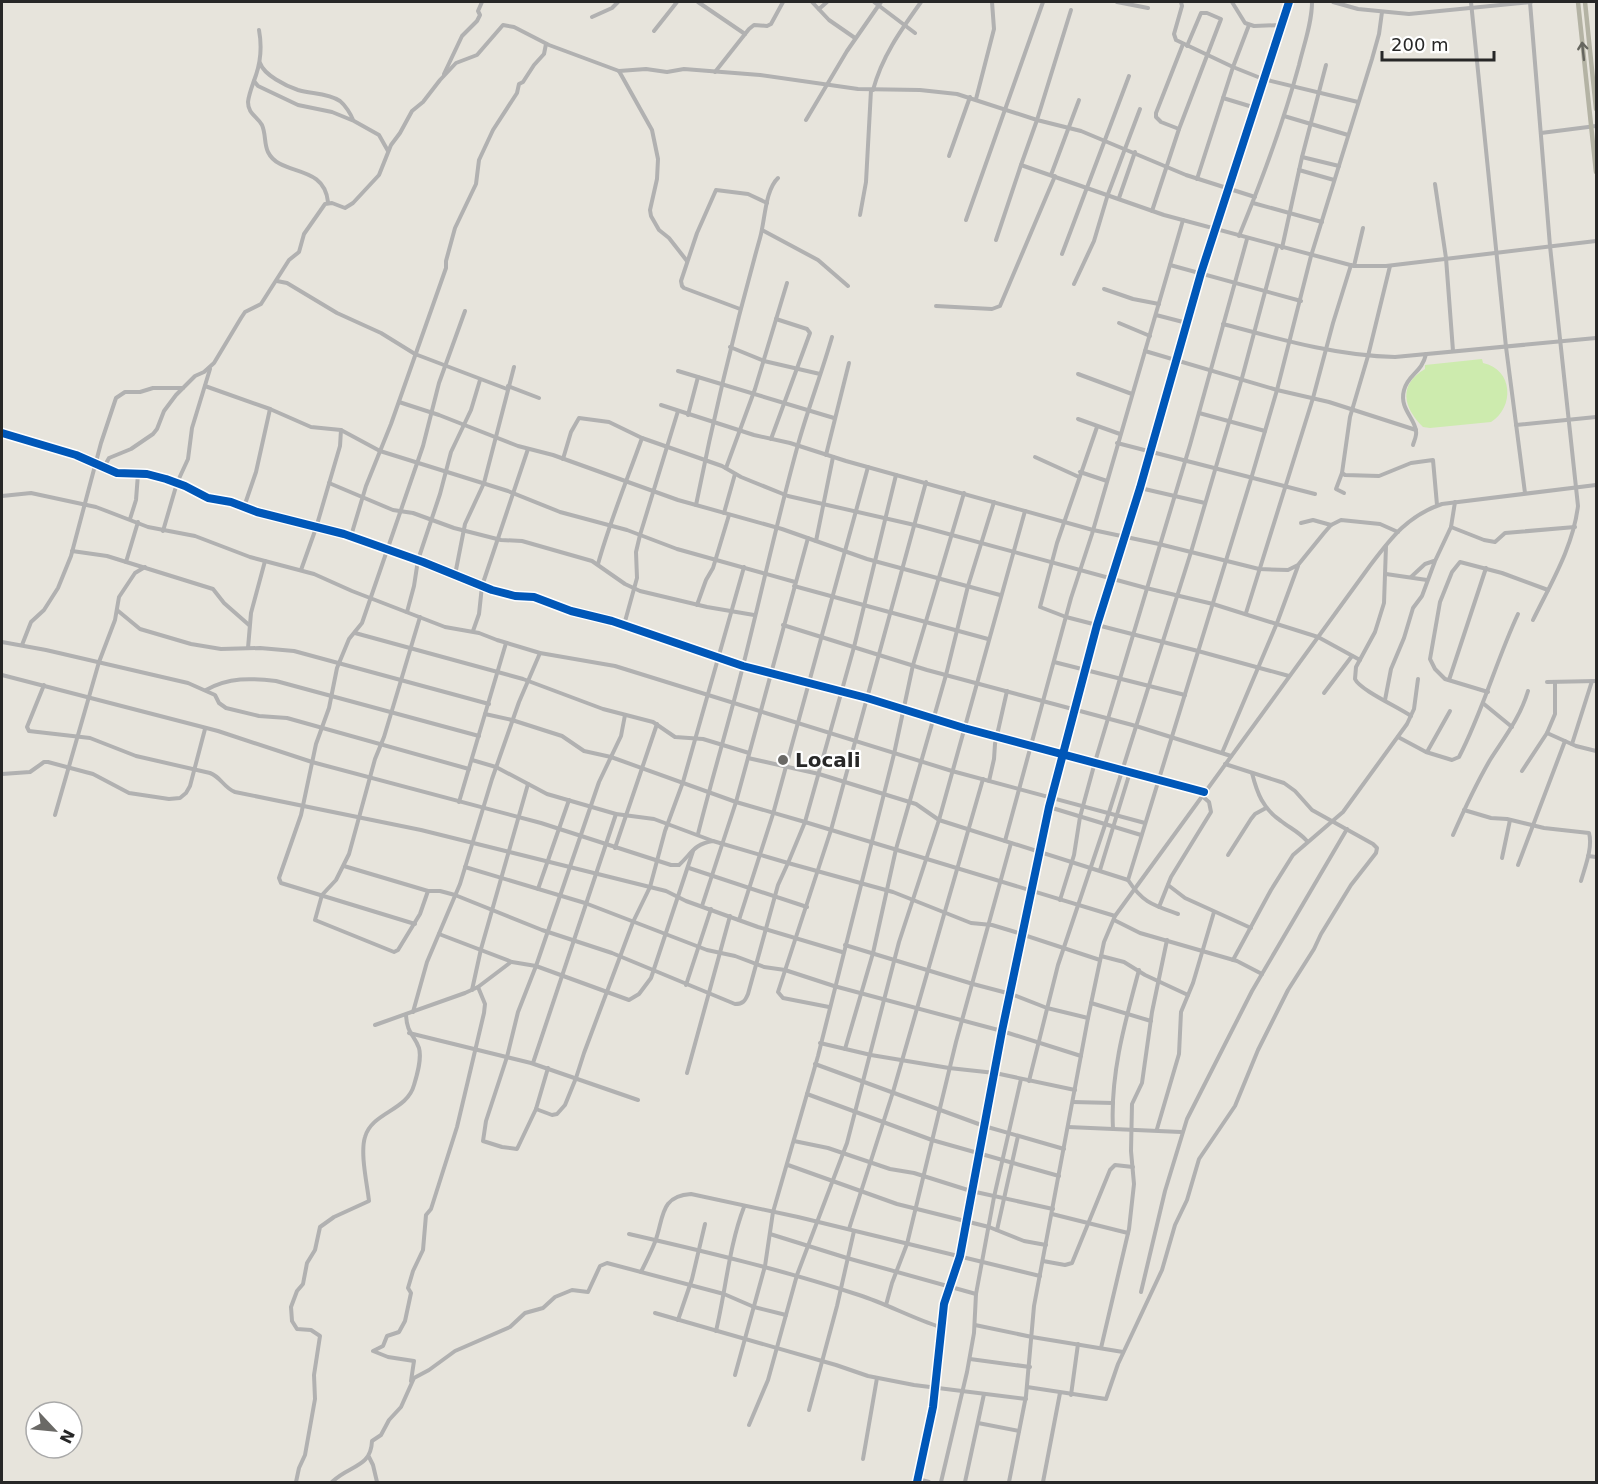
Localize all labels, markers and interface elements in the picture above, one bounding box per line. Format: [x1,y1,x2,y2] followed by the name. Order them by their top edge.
[1382,24,1494,62] scale bar
[1391,34,1449,55] text: 200 m
[1577,42,1588,62] one-way arrow
[795,748,861,772] place label: Locali
[776,753,790,767] marker: Locali
[24,1400,84,1460] north arrow
[56,1426,79,1447] text: N

